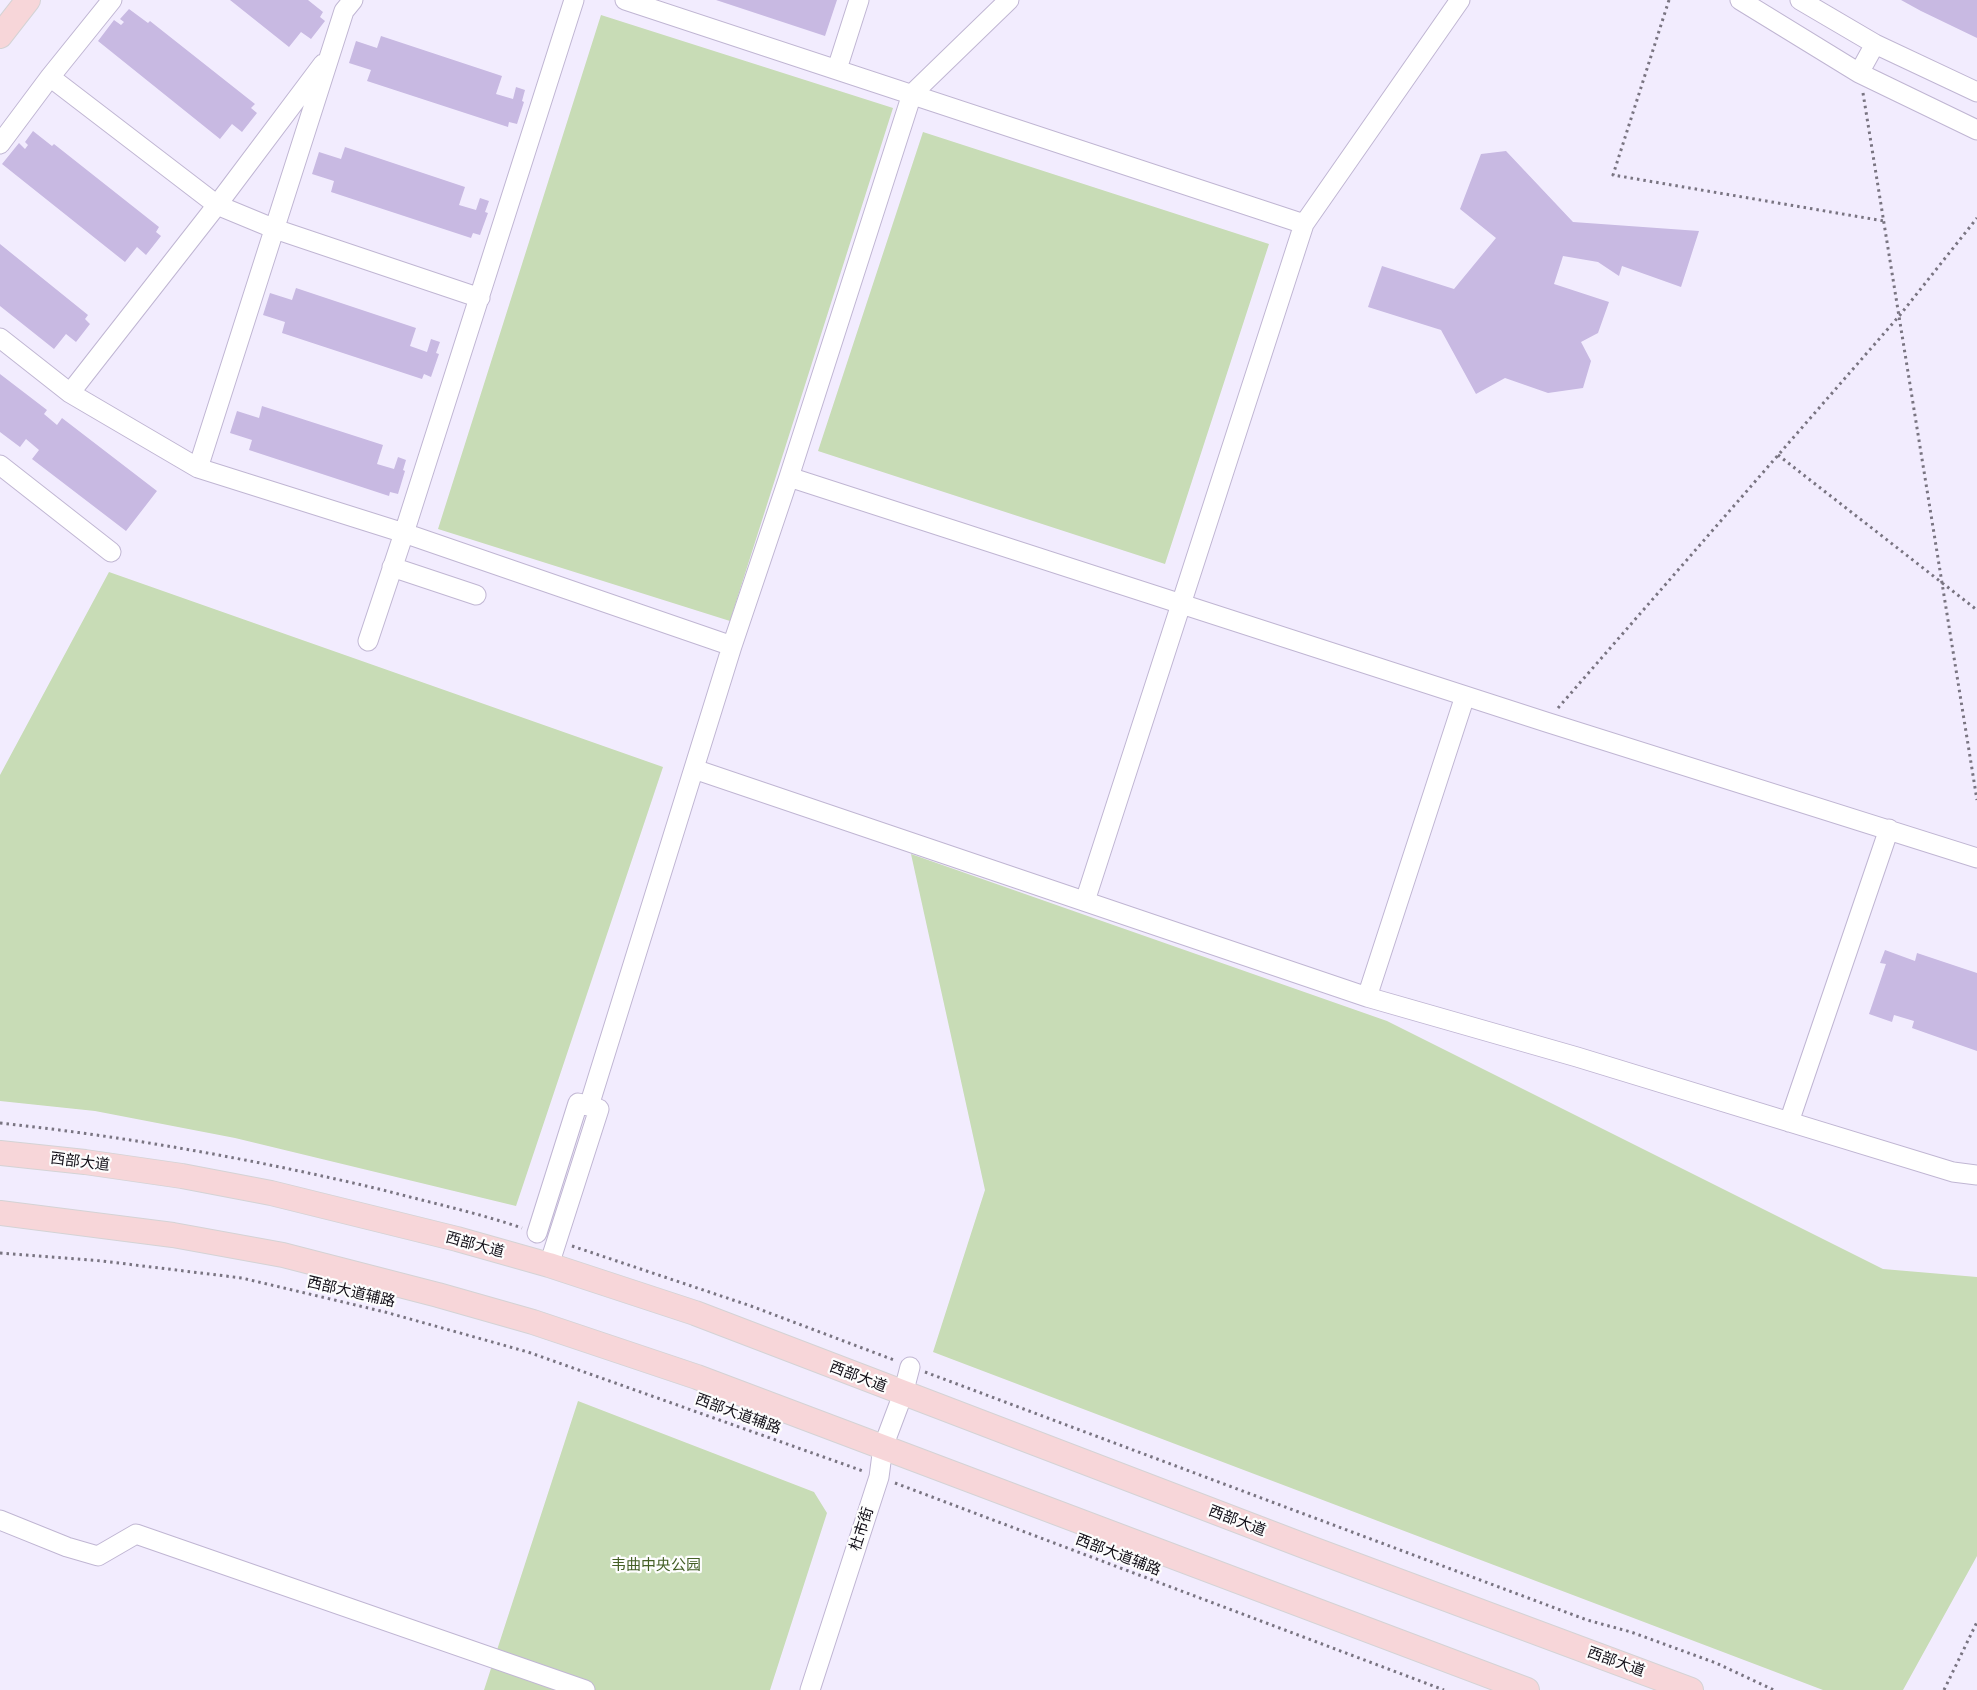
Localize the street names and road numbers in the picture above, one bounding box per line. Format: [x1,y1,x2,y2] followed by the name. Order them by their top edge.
[49,1149,111,1175] street label: 西部大道
[444,1229,506,1261] street label: 西部大道
[305,1273,397,1311] street label: 西部大道辅路
[827,1358,889,1396] street label: 西部大道
[693,1390,783,1438] street label: 西部大道辅路
[1206,1502,1268,1540] street label: 西部大道
[846,1505,878,1553] street label: 杜市街
[1073,1530,1163,1580] street label: 西部大道辅路
[1585,1643,1647,1681] street label: 西部大道

